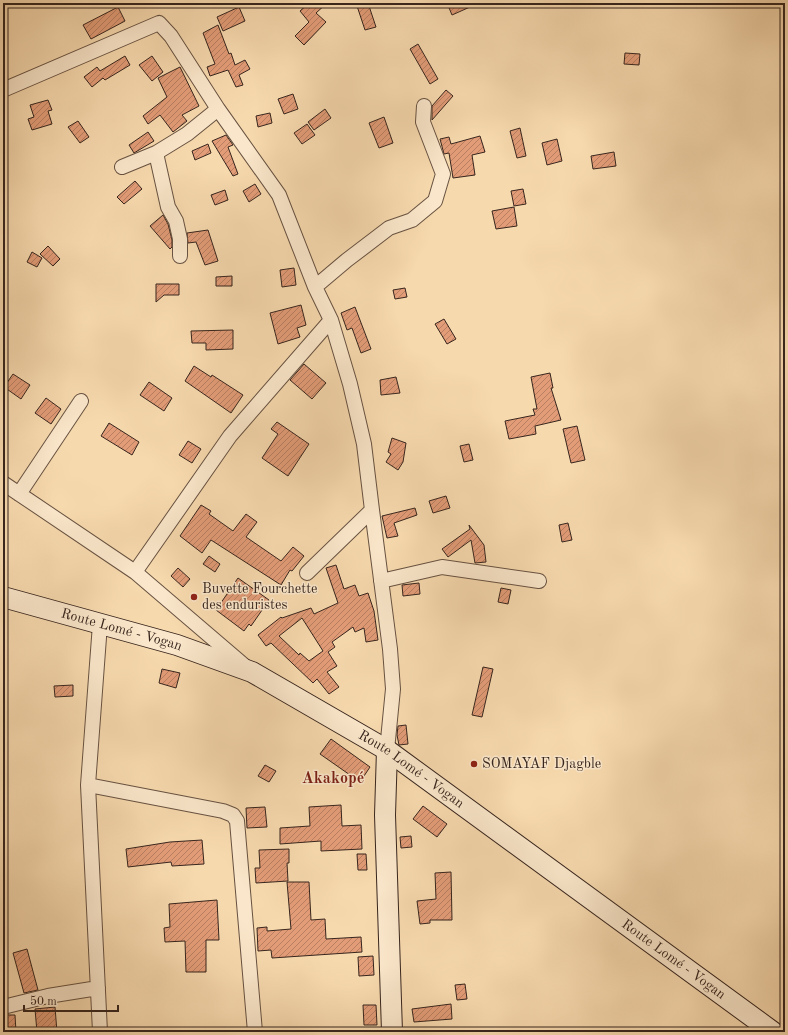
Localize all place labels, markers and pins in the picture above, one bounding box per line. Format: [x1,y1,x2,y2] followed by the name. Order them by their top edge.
[202,582,318,612] place label: Buvette Fourchette des enduristes
[189,592,199,602] marker: Buvette Fourchette des enduristes
[482,757,601,771] place label: SOMAYAF Djagble
[469,759,479,769] marker: SOMAYAF Djagble

